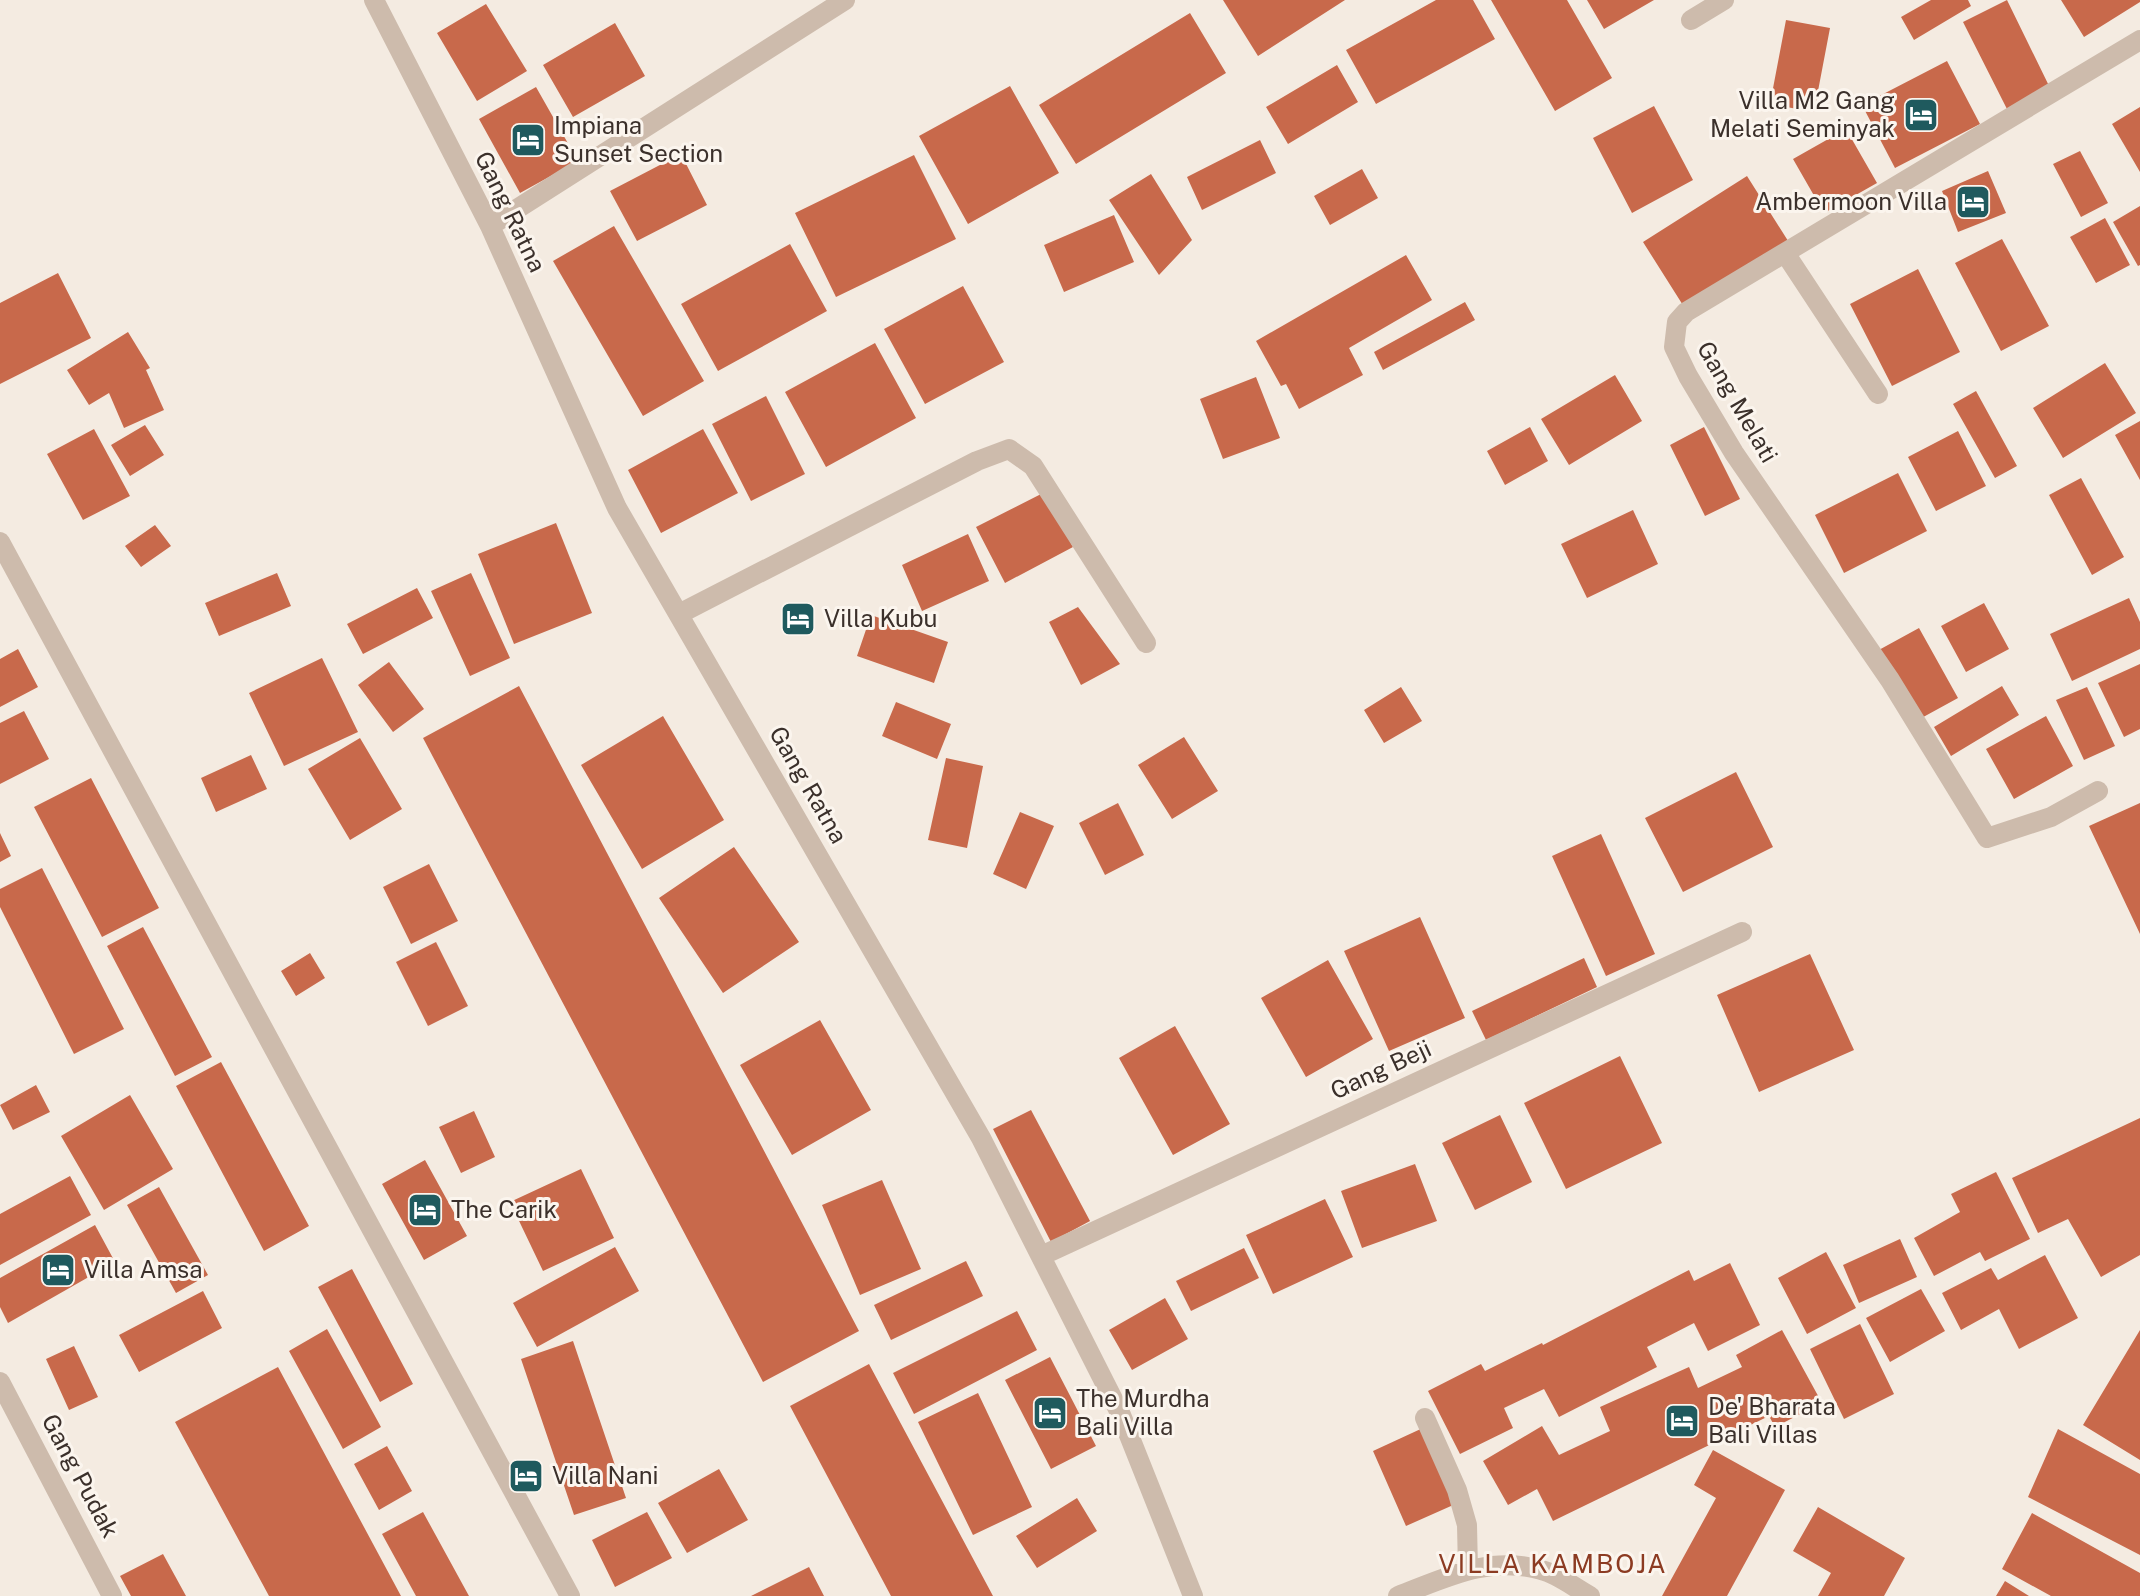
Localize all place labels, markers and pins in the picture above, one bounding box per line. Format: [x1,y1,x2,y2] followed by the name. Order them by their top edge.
[1710,86,1895,142] place label: Villa M2 Gang Melati Seminyak
[1902,96,1940,134] hotel icon: Villa M2 Gang Melati Seminyak
[554,111,723,167] place label: Impiana Sunset Section
[509,121,547,159] hotel icon: Impiana Sunset Section
[1954,183,1992,221] hotel icon: Ambermoon Villa
[1755,187,1947,215] place label: Ambermoon Villa
[779,600,817,638] hotel icon: Villa Kubu
[824,604,937,632] place label: Villa Kubu
[406,1191,444,1229] hotel icon: The Carik
[451,1195,557,1223] place label: The Carik
[39,1251,77,1289] hotel icon: Villa Amsa
[84,1255,203,1283] place label: Villa Amsa
[1076,1384,1209,1440] place label: The Murdha Bali Villa
[1708,1392,1836,1448] place label: De' Bharata Bali Villas
[1031,1394,1069,1432] hotel icon: The Murdha Bali Villa
[1663,1402,1701,1440] hotel icon: De' Bharata Bali Villas
[507,1457,545,1495] hotel icon: Villa Nani
[552,1461,658,1489] place label: Villa Nani

